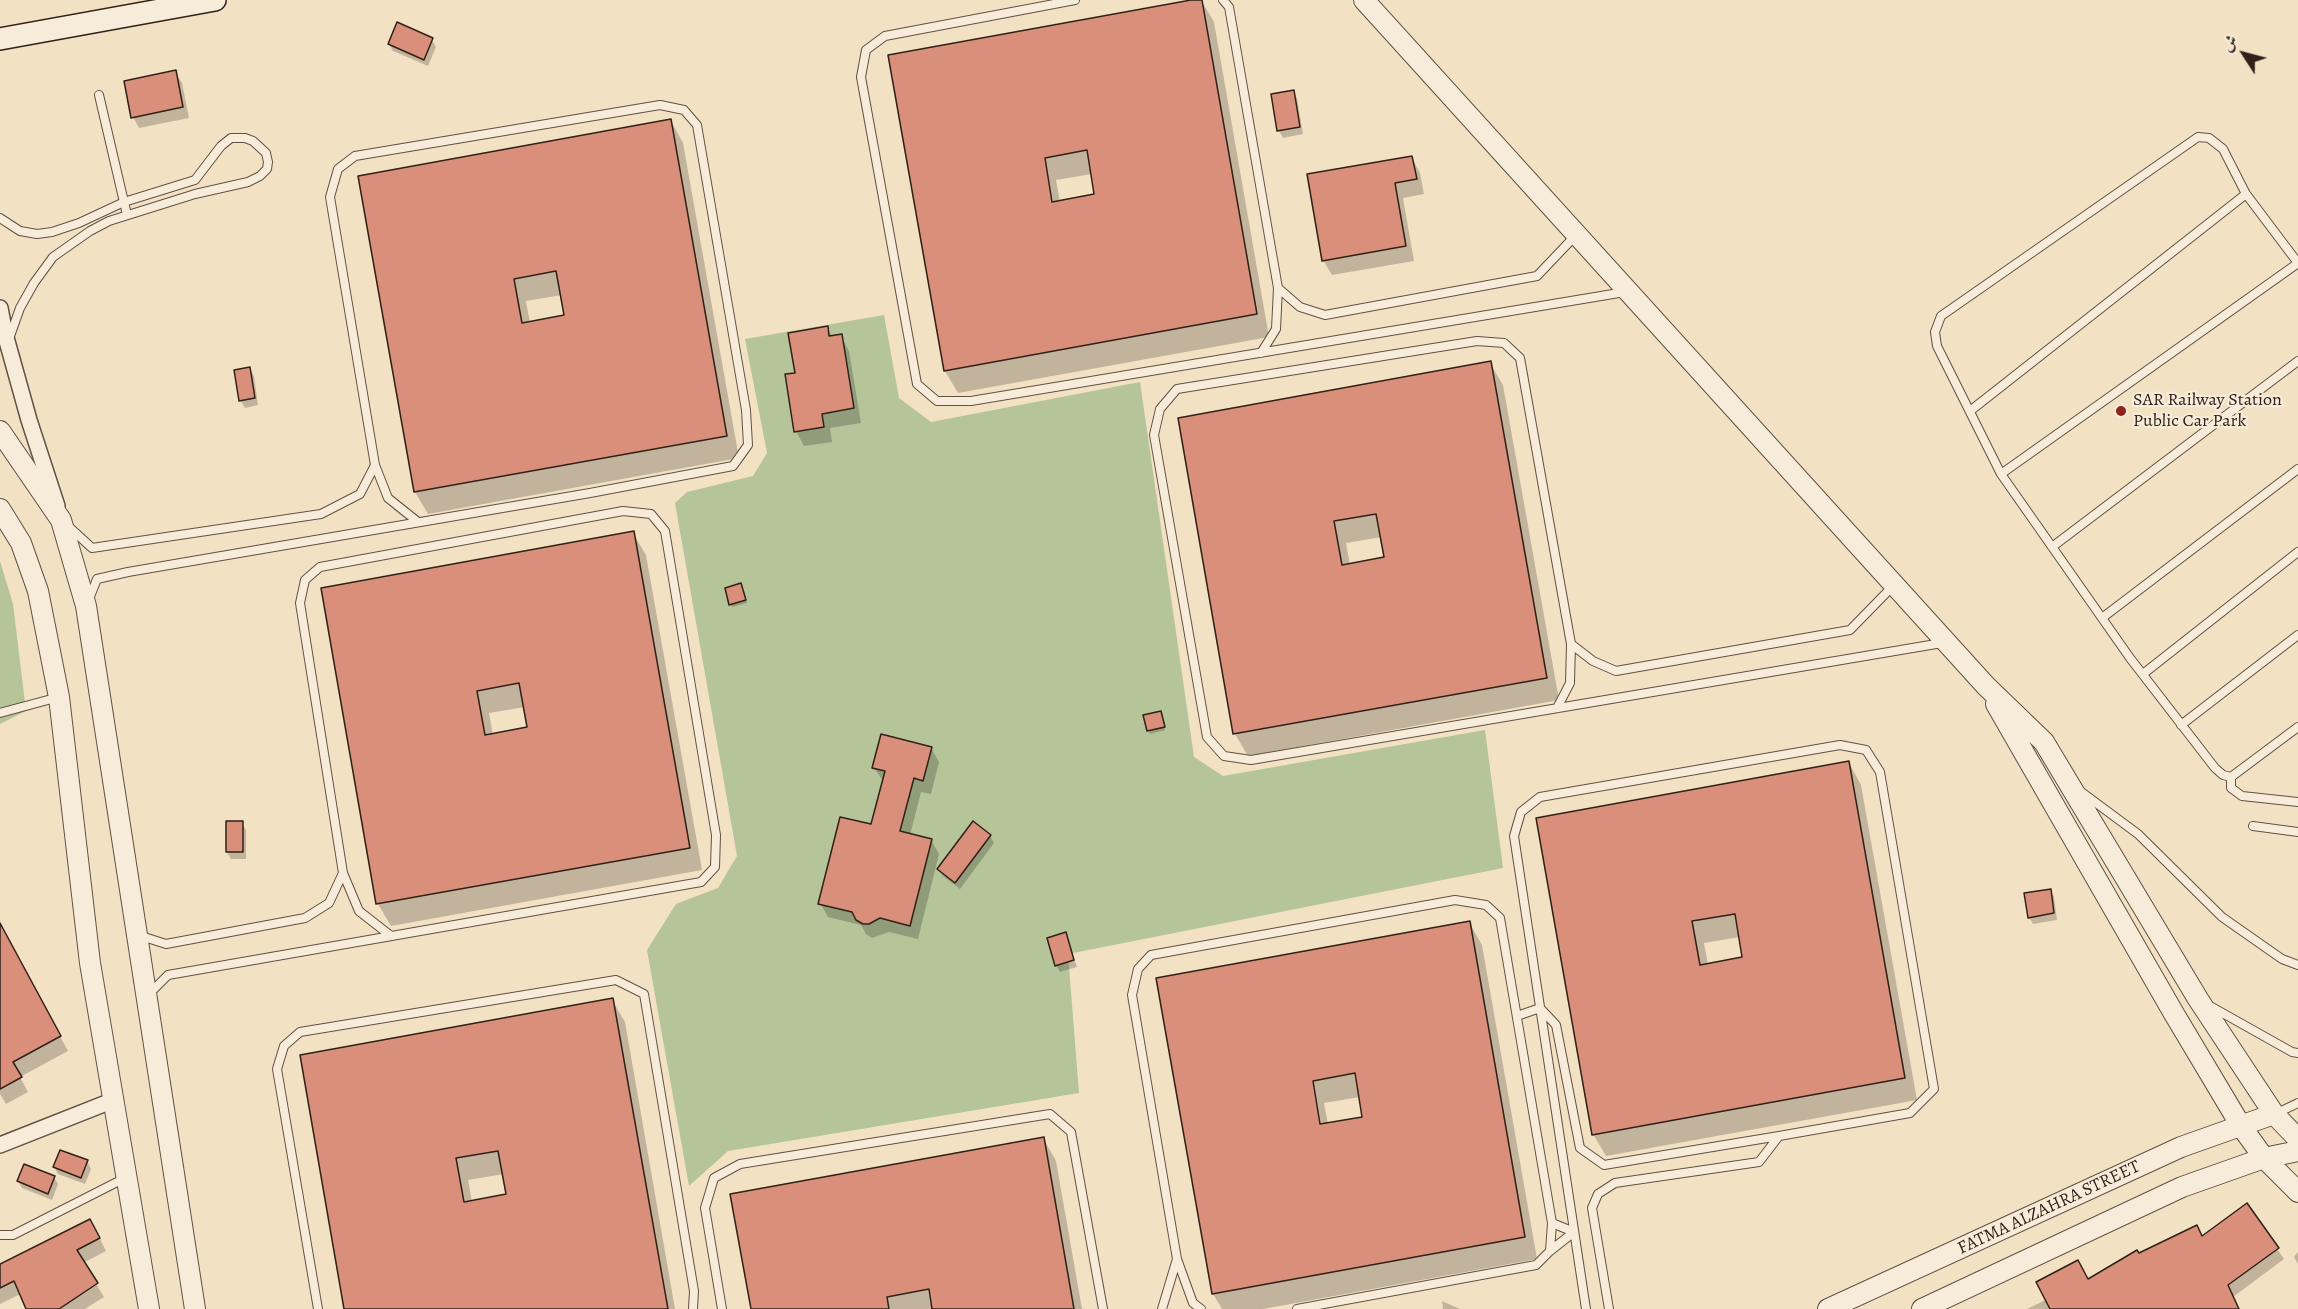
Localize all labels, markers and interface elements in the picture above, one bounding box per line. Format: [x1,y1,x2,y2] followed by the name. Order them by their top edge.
[2214,24,2274,84] north arrow
[2216,31,2243,56] text: ش
[2133,390,2282,432] place label: SAR Railway Station Public Car Park
[2114,404,2128,418] marker: SAR Railway Station Public Car Park
[1954,1156,2144,1260] street label: FATMA ALZAHRA STREET

